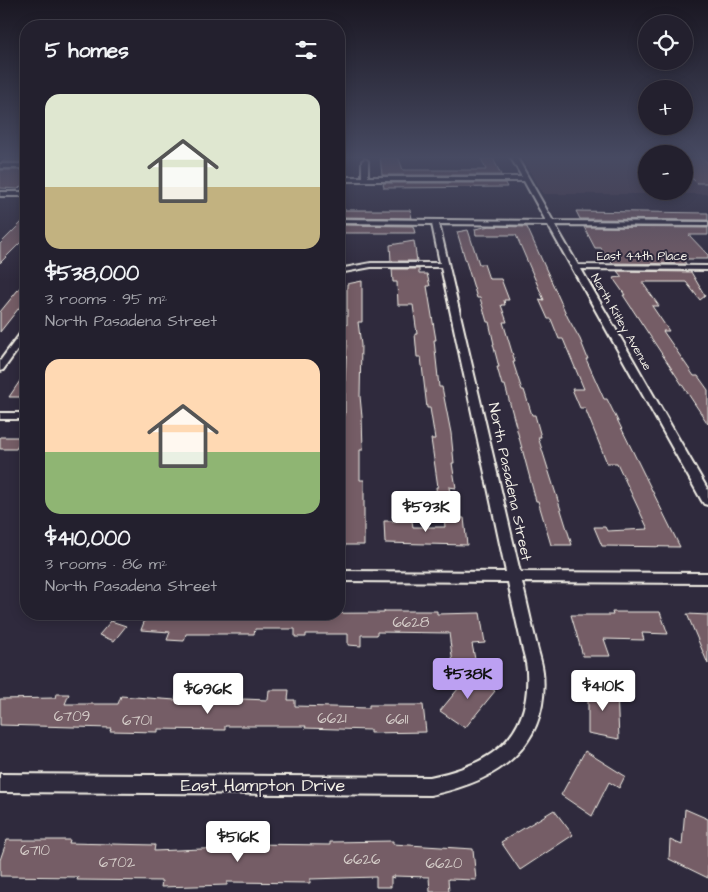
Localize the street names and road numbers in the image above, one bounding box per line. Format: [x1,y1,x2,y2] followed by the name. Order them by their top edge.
[597,248,688,265] street label: East 44th Place
[585,270,656,374] street label: North Kitley Avenue
[483,401,537,563] street label: North Pasadena Street
[181,773,345,798] street label: East Hampton Drive

